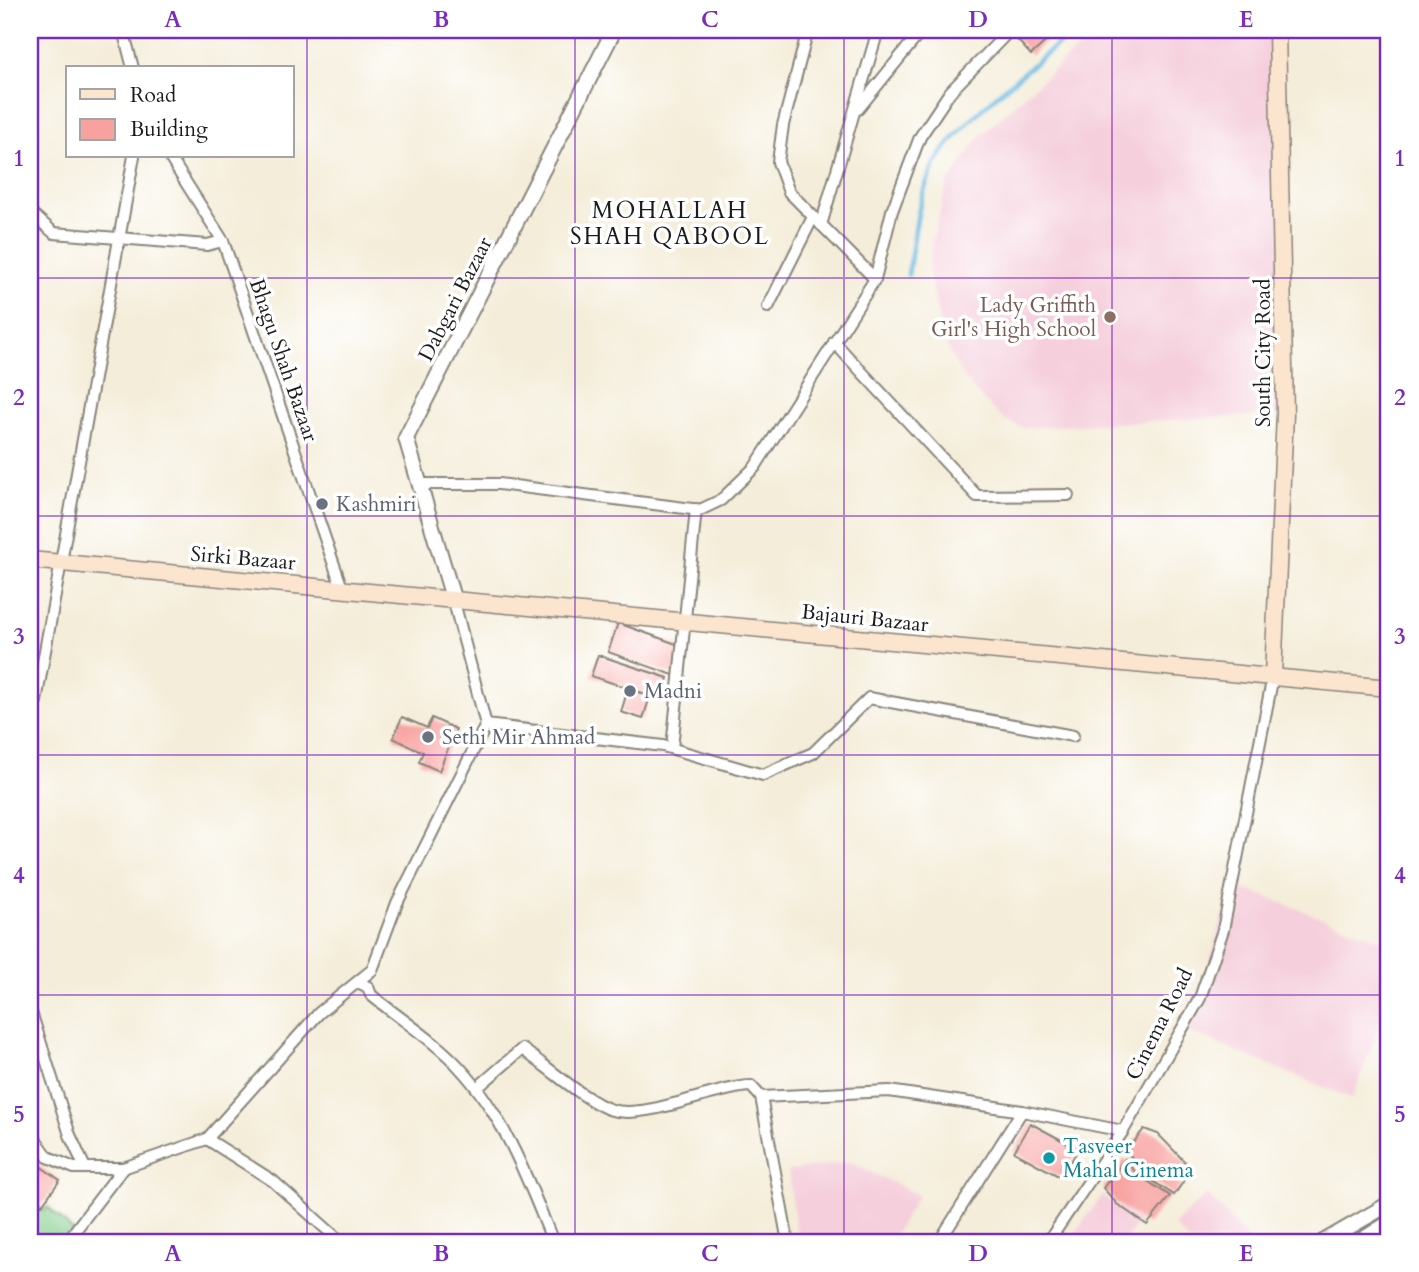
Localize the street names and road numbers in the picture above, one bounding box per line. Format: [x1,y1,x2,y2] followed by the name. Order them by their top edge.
[412,232,499,366] street label: Dabgari Bazaar
[242,275,325,446] street label: Bhagu Shah Bazaar
[1249,279,1278,427] street label: South City Road
[189,539,297,578] street label: Sirki Bazaar
[800,597,930,640] street label: Bajauri Bazaar
[1119,963,1200,1085] street label: Cinema Road

